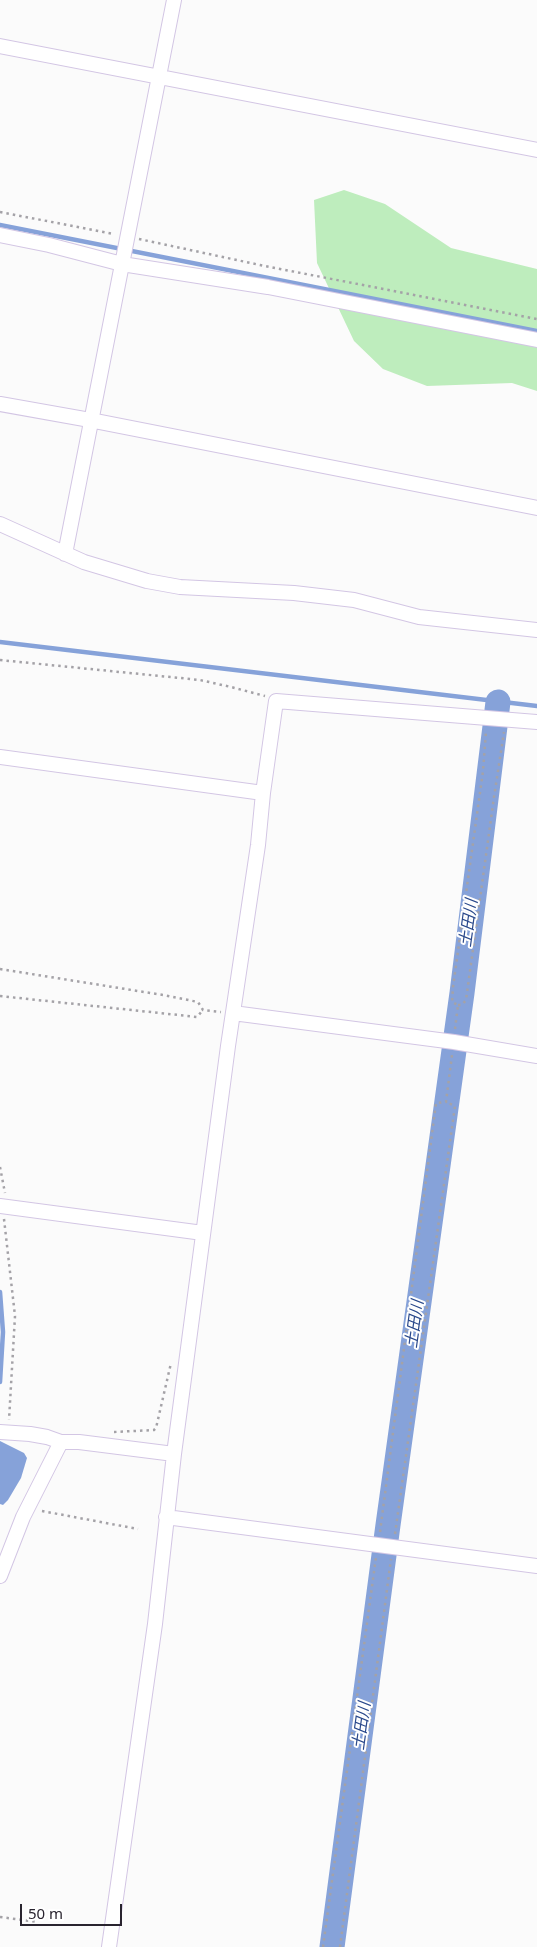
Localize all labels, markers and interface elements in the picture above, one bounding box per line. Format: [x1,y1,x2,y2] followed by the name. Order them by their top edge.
[456,898,482,948] water label: 土田川
[402,1299,428,1349] water label: 土田川
[349,1701,375,1751] water label: 土田川
[22,1894,125,1926] scale bar
[28,1903,63,1923] text: 50 m

